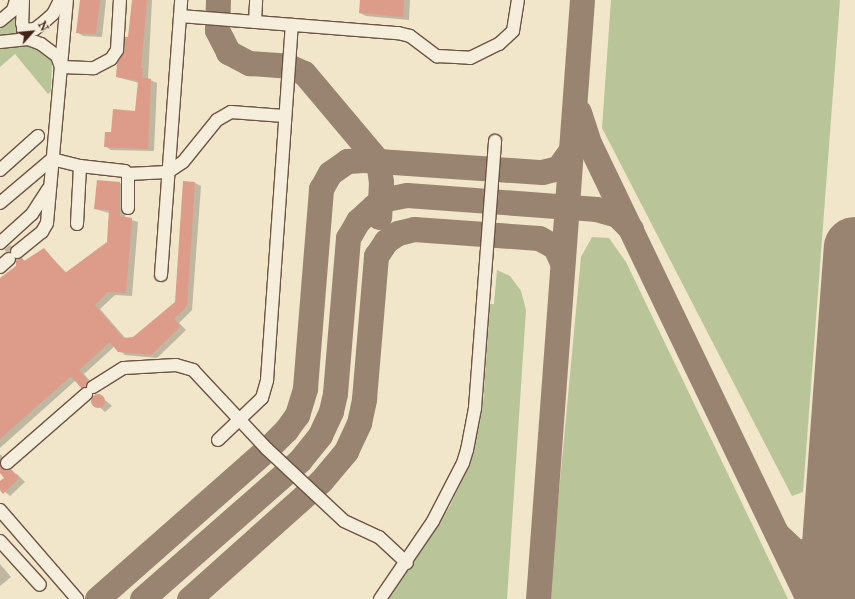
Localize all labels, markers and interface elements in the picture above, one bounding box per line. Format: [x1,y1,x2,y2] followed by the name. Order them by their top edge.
[12,12,52,52] north arrow
[35,19,51,33] text: N

